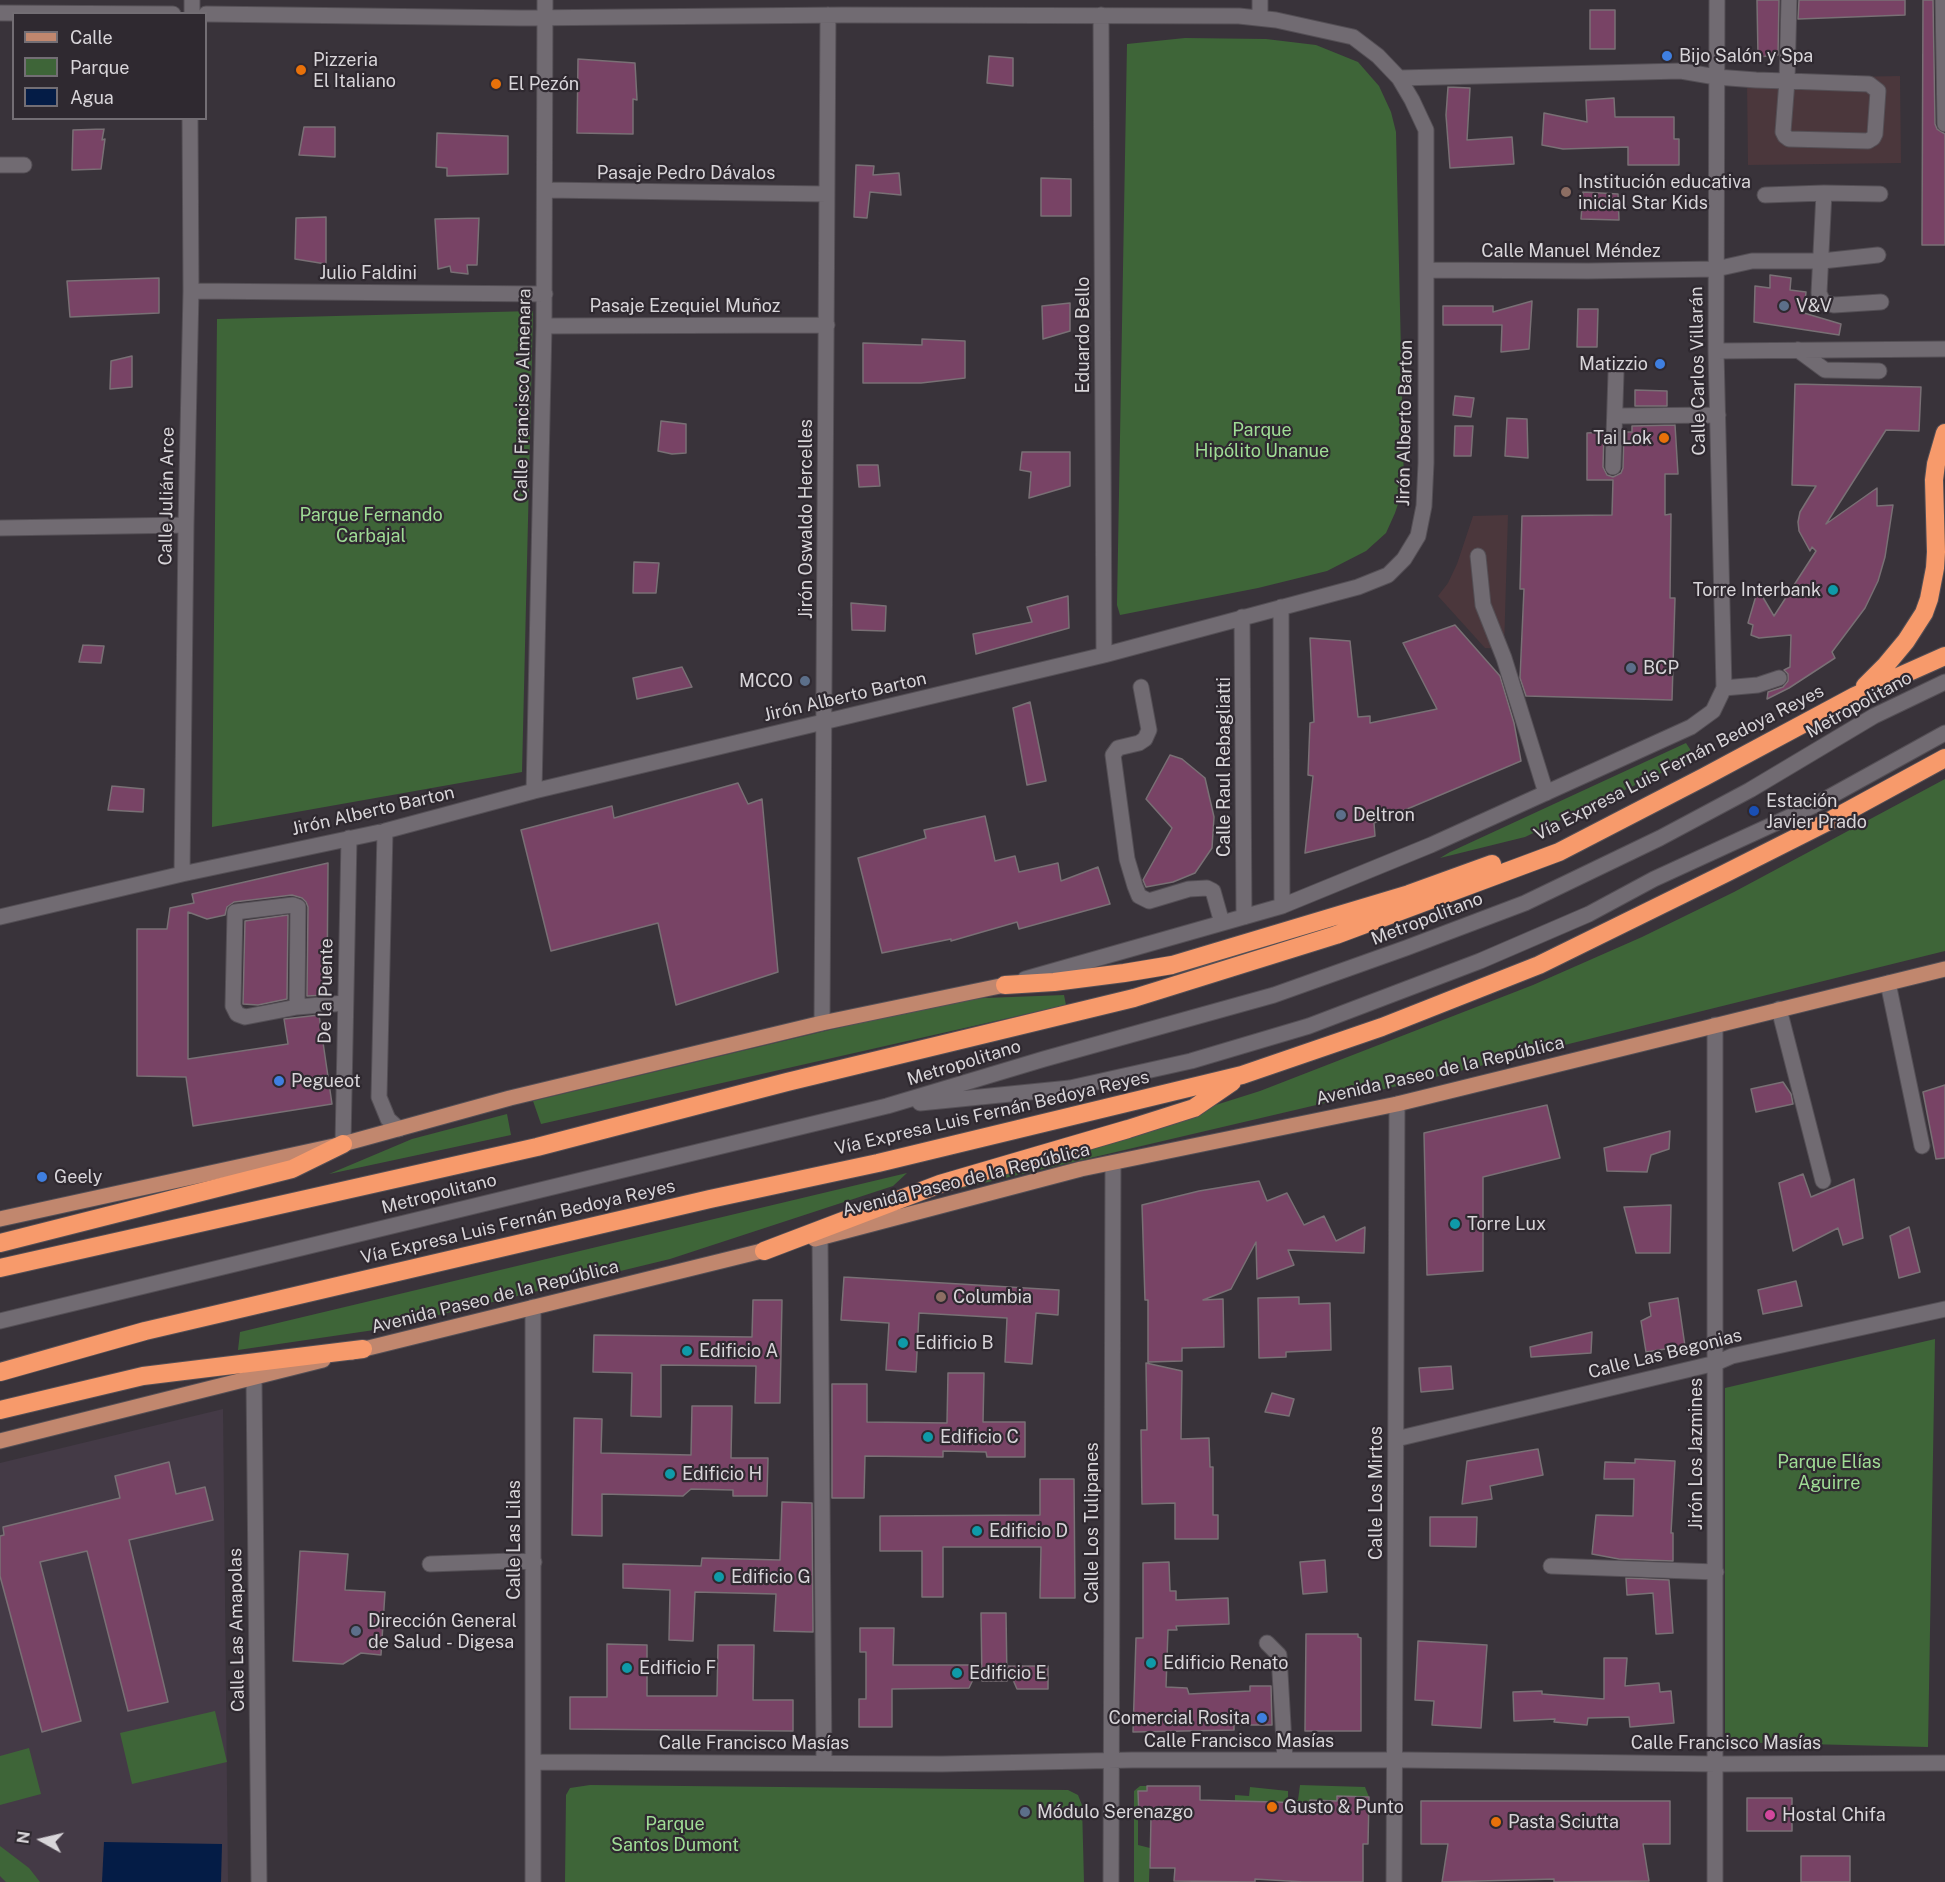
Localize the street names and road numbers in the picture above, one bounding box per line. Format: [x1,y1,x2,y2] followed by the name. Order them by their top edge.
[597,162,775,184] street label: Pasaje Pedro Dávalos
[1481,240,1661,262] street label: Calle Manuel Méndez
[319,262,417,284] street label: Julio Faldini
[1072,276,1094,394] street label: Eduardo Bello
[1686,286,1710,456] street label: Calle Carlos Villarán
[510,288,536,502] street label: Calle Francisco Almenara
[590,295,780,317] street label: Pasaje Ezequiel Muñoz
[1393,339,1417,507] street label: Jirón Alberto Barton
[795,419,817,619] street label: Jirón Oswaldo Hercelles
[155,426,179,566] street label: Calle Julián Arce
[1802,667,1916,743] street label: Metropolitano
[761,668,929,726] street label: Jirón Alberto Barton
[1213,677,1235,857] street label: Calle Raul Rebagliatti
[1531,680,1827,846] street label: Vía Expresa Luis Fernán Bedoya Reyes
[289,782,457,840] street label: Jirón Alberto Barton
[1368,888,1486,950] street label: Metropolitano
[314,938,338,1044] street label: De la Puente
[1314,1032,1566,1110] street label: Avenida Paseo de la República
[904,1035,1024,1091] street label: Metropolitano
[833,1066,1151,1160] street label: Vía Expresa Luis Fernán Bedoya Reyes
[840,1139,1092,1221] street label: Avenida Paseo de la República
[379,1169,499,1219] street label: Metropolitano
[359,1175,677,1269] street label: Vía Expresa Luis Fernán Bedoya Reyes
[369,1256,621,1338] street label: Avenida Paseo de la República
[1586,1324,1744,1384] street label: Calle Las Begonias
[1685,1378,1707,1530] street label: Jirón Los Jazmines
[1365,1426,1387,1560] street label: Calle Los Mirtos
[1081,1443,1103,1603] street label: Calle Los Tulipanes
[503,1480,525,1600] street label: Calle Las Lilas
[225,1548,249,1712] street label: Calle Las Amapolas
[1144,1730,1334,1752] street label: Calle Francisco Masías
[659,1732,849,1754] street label: Calle Francisco Masías
[1631,1732,1821,1754] street label: Calle Francisco Masías

